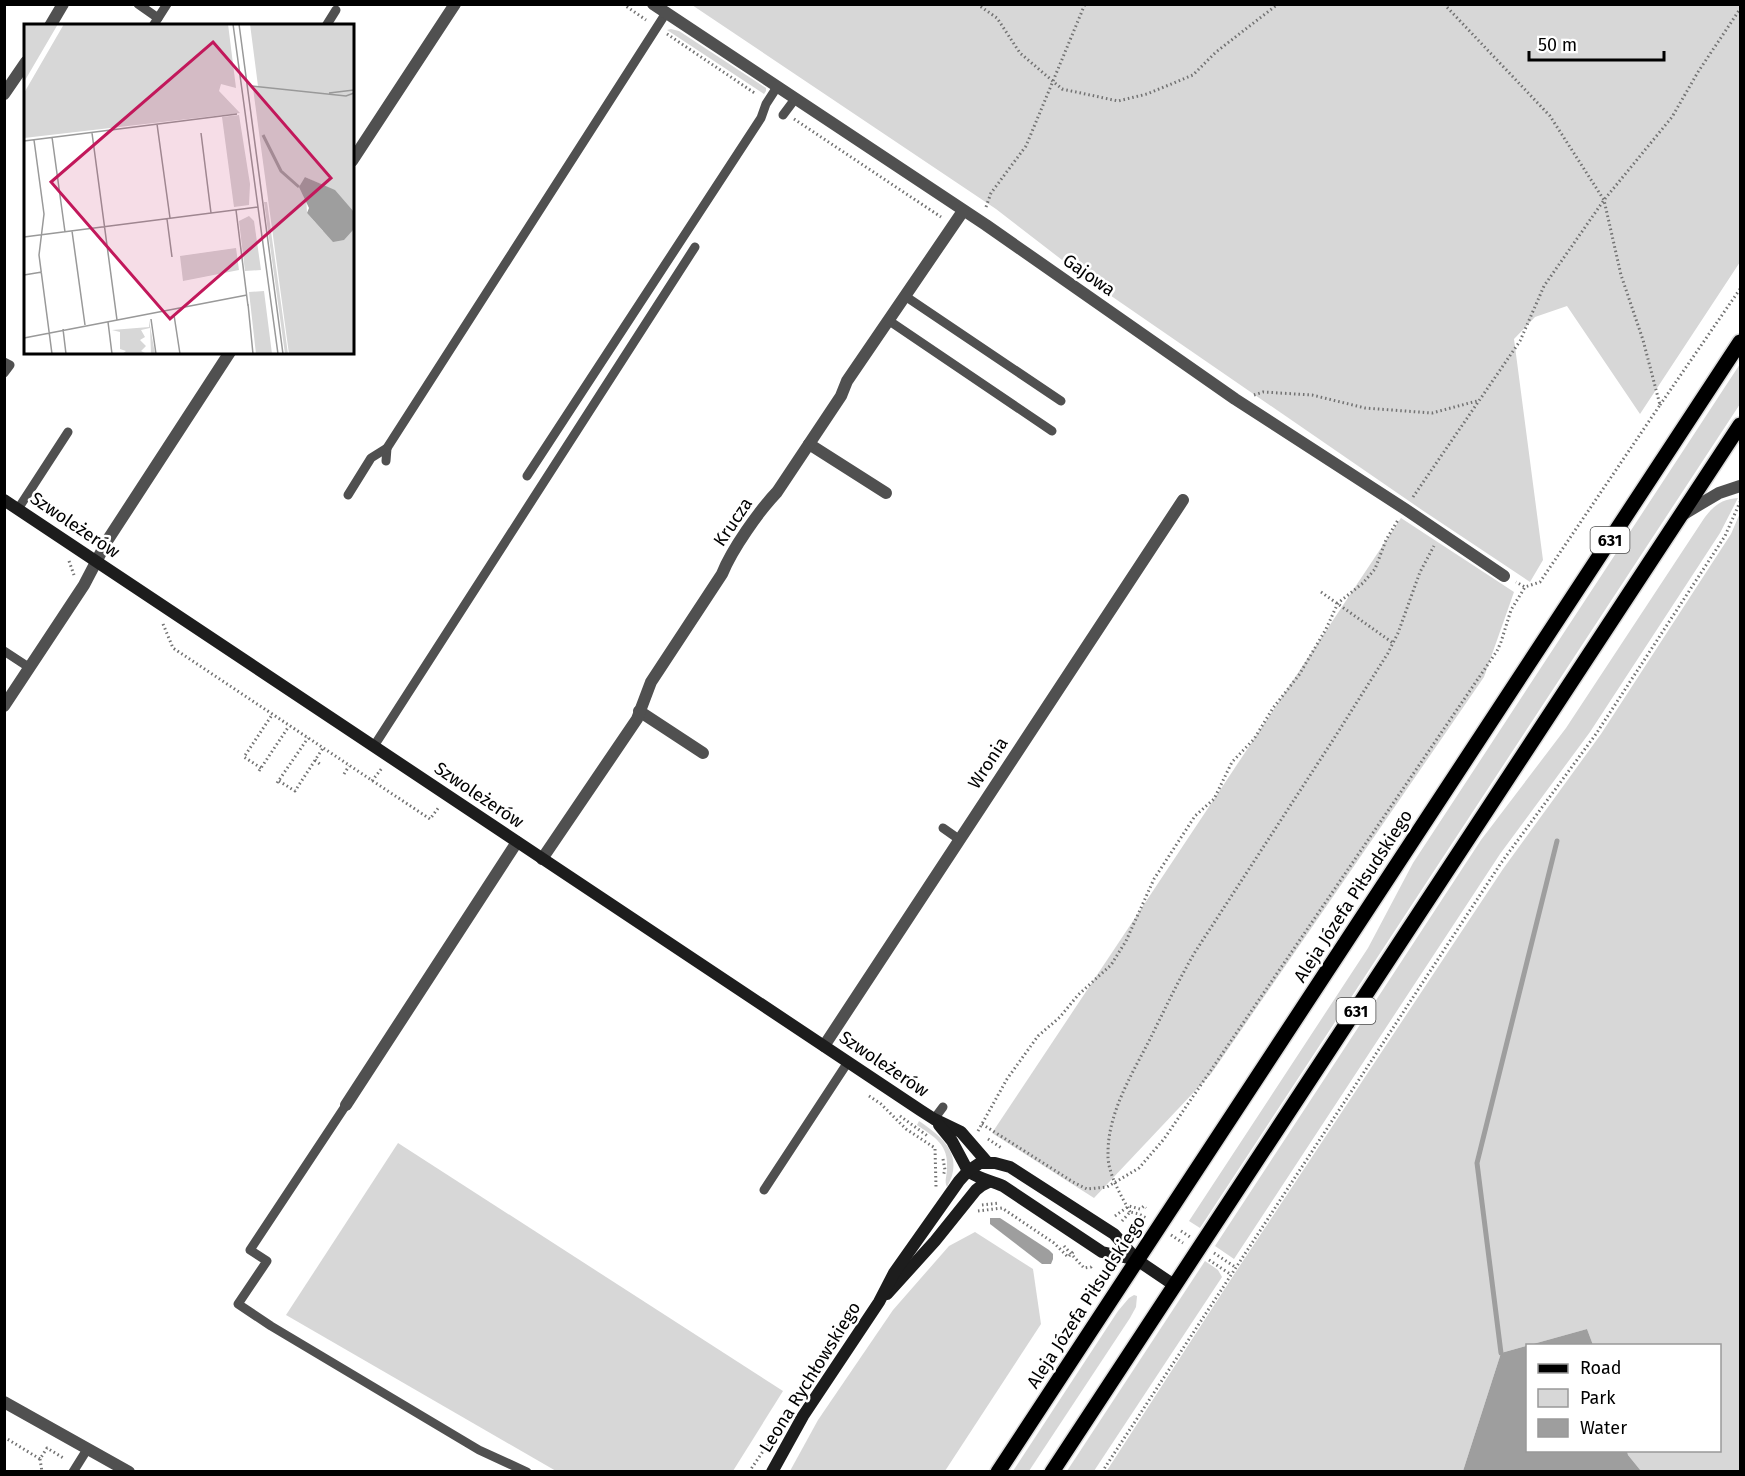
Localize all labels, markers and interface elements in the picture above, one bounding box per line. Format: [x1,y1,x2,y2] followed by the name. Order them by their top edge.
[24,24,354,354] inset map
[1529,24,1664,62] scale bar
[1538,34,1577,56] text: 50 m
[1059,249,1119,301] street label: Gajowa
[26,487,124,563] street label: Szwoleżerów
[709,493,757,551] street label: Krucza
[1590,527,1630,553] road number: 631
[963,733,1013,793] street label: Wronia
[430,757,528,833] street label: Szwoleżerów
[1289,806,1417,986] street label: Aleja Józefa Piłsudskiego
[1336,998,1376,1024] road number: 631
[835,1026,933,1102] street label: Szwoleżerów
[1022,1212,1150,1392] street label: Aleja Józefa Piłsudskiego
[755,1298,865,1456] street label: Leona Rychłowskiego
[1526,1344,1721,1452] legend
[1580,1357,1622,1379] text: Road
[1580,1387,1616,1409] text: Park
[1580,1417,1627,1439] text: Water

